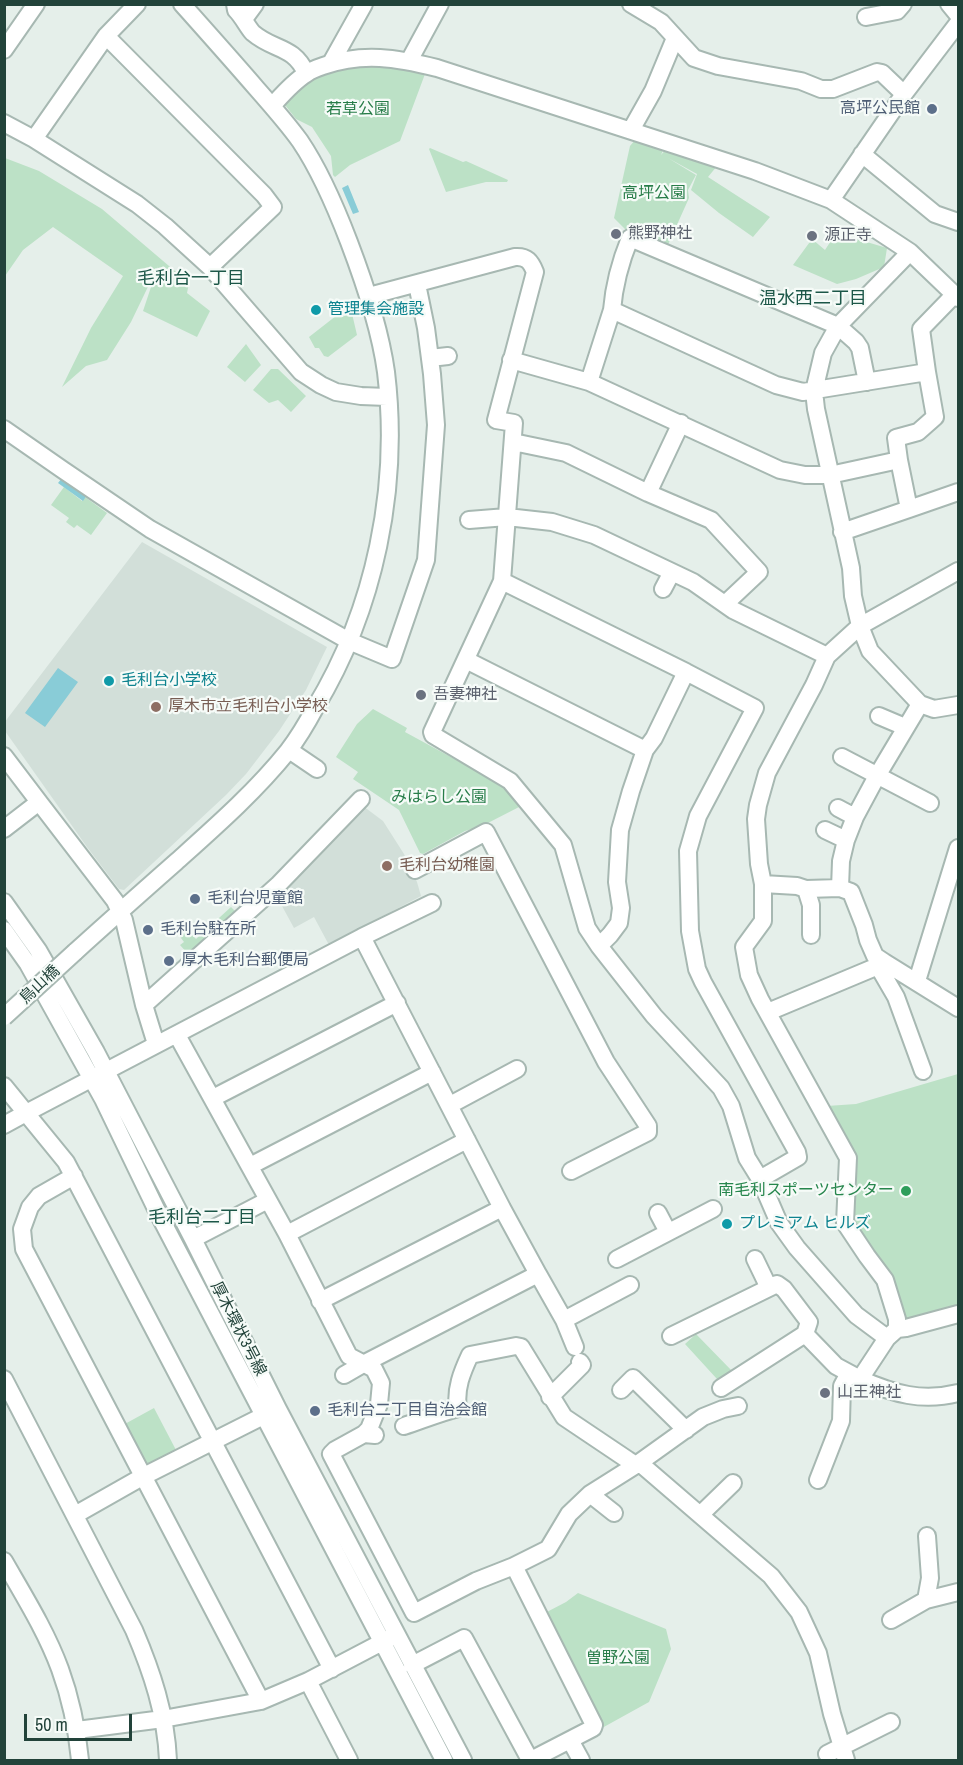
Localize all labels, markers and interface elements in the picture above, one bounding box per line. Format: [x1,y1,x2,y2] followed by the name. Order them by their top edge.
[840,99,920,119] place label: 高坪公民館
[326,100,390,120] park label: 若草公園
[925,102,939,116] marker: 高坪公民館
[622,184,686,204] park label: 高坪公園
[628,224,692,244] place label: 熊野神社
[824,226,872,246] place label: 源正寺
[609,227,623,241] marker: 熊野神社
[805,229,819,243] marker: 源正寺
[137,268,245,290] district label: 毛利台一丁目
[759,288,867,310] district label: 温水西二丁目
[328,300,424,320] place label: 管理集会施設
[309,303,323,317] marker: 管理集会施設
[121,671,217,691] place label: 毛利台小学校
[102,674,116,688] marker: 毛利台小学校
[433,685,497,705] place label: 吾妻神社
[414,688,428,702] marker: 吾妻神社
[168,697,328,717] place label: 厚木市立毛利台小学校
[149,700,163,714] marker: 厚木市立毛利台小学校
[391,788,487,808] park label: みはらし公園
[399,856,495,876] place label: 毛利台幼稚園
[380,859,394,873] marker: 毛利台幼稚園
[207,889,303,909] place label: 毛利台児童館
[188,892,202,906] marker: 毛利台児童館
[160,920,256,940] place label: 毛利台駐在所
[141,923,155,937] marker: 毛利台駐在所
[181,951,309,971] place label: 厚木毛利台郵便局
[162,954,176,968] marker: 厚木毛利台郵便局
[16,962,64,1008] street label: 鳥山橋
[718,1181,894,1201] place label: 南毛利スポーツセンター
[899,1184,913,1198] marker: 南毛利スポーツセンター
[148,1207,256,1229] district label: 毛利台二丁目
[739,1214,871,1234] place label: プレミアム ヒルズ
[720,1217,734,1231] marker: プレミアム ヒルズ
[206,1279,270,1379] street label: 厚木環状3号線
[837,1383,901,1403] place label: 山王神社
[818,1386,832,1400] marker: 山王神社
[327,1401,487,1421] place label: 毛利台二丁目自治会館
[308,1404,322,1418] marker: 毛利台二丁目自治会館
[586,1649,650,1669] park label: 曽野公園
[27,1702,135,1740] scale bar
[35,1712,68,1737] text: 50 m

